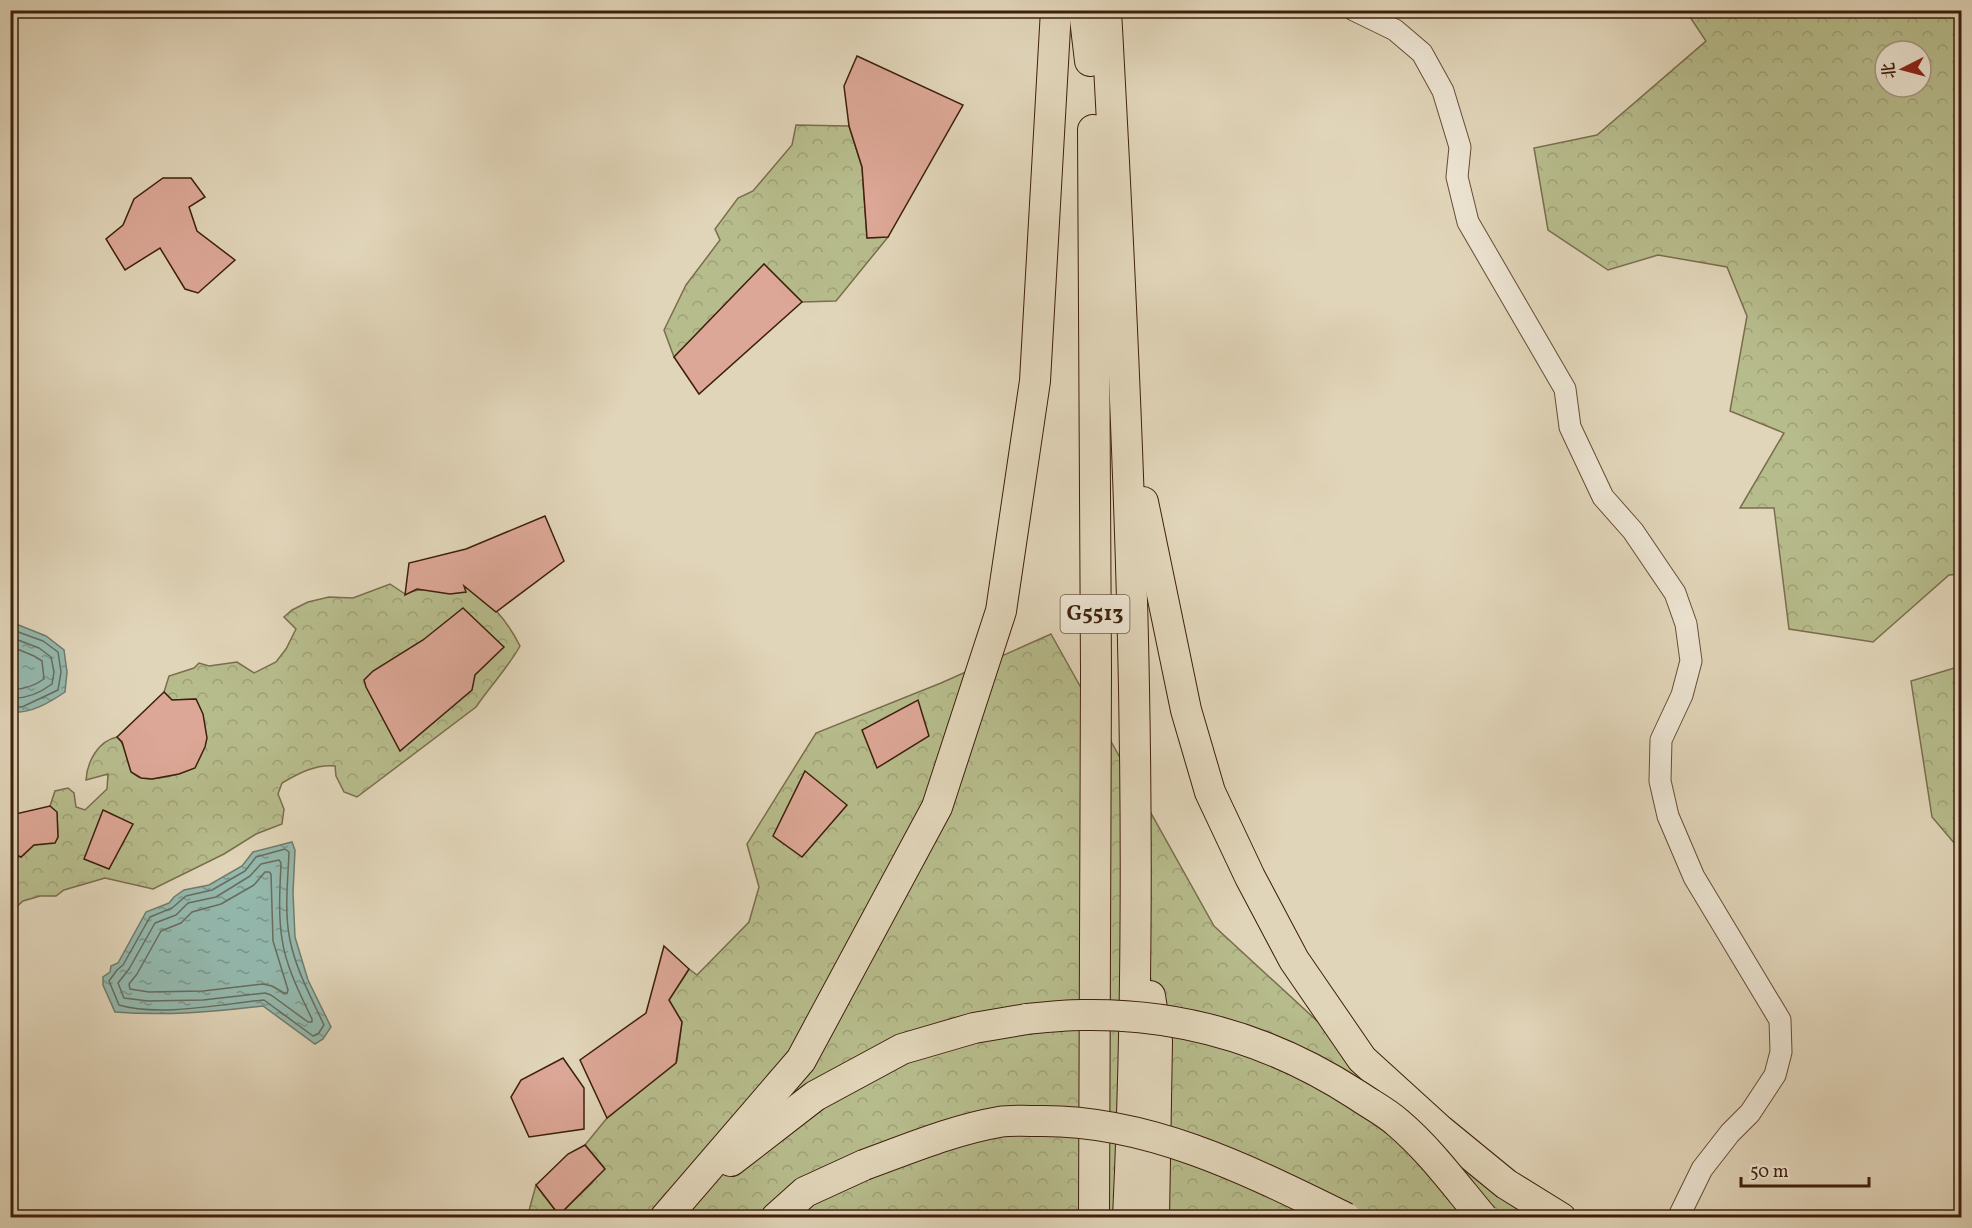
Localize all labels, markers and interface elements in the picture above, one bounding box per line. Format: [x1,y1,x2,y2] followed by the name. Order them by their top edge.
[1873,39,1933,99] north arrow
[1878,61,1902,79] text: 北
[1060,595,1130,633] road number: G5513
[1741,1150,1868,1188] scale bar
[1750,1160,1789,1185] text: 50 m

